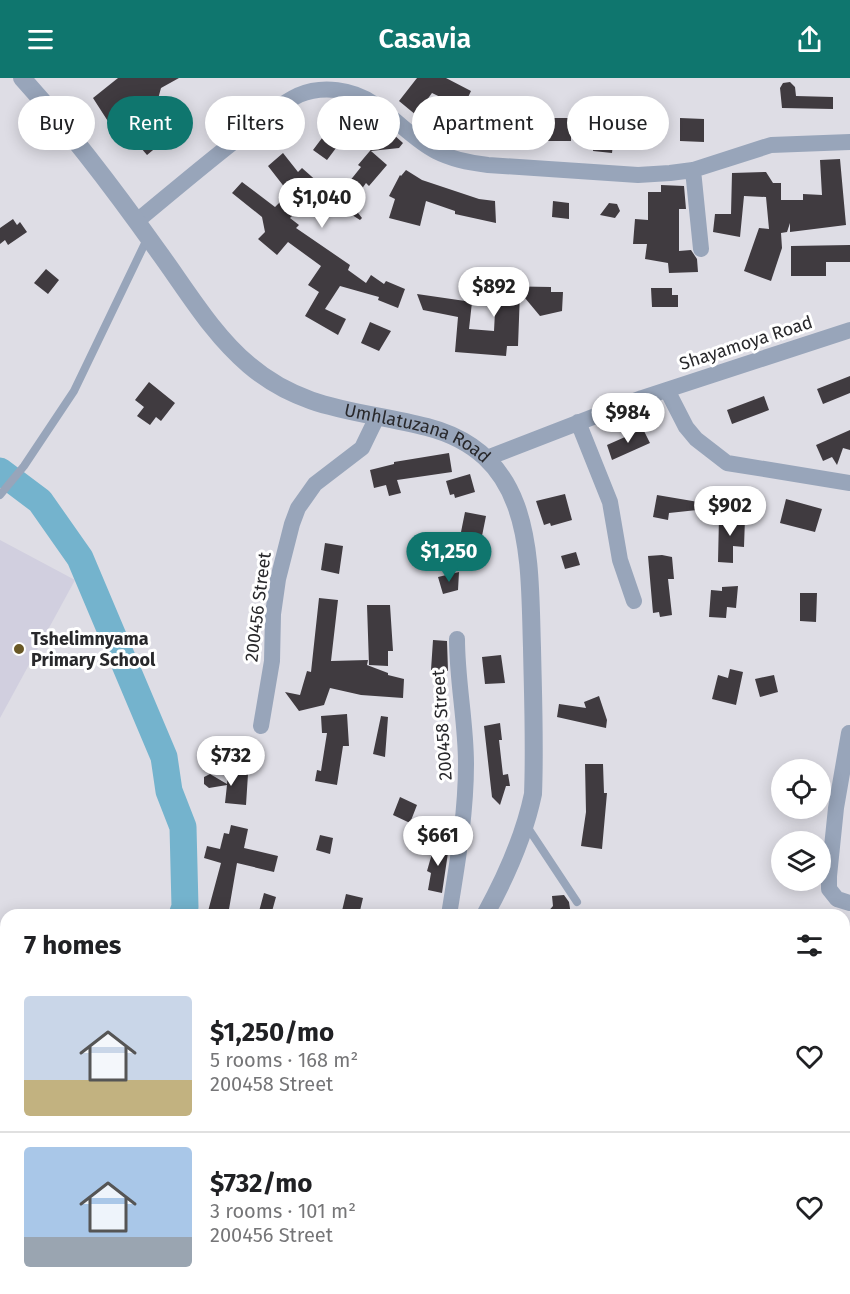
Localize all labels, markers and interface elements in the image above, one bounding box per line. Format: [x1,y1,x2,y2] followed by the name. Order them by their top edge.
[24,23,57,56] icon: menu
[379,23,471,55] text: Casavia
[793,23,826,56] icon: share
[18,96,95,150] chip: Buy
[107,96,193,150] chip: Rent
[205,96,305,150] chip: Filters
[317,96,400,150] chip: New
[412,96,555,150] chip: Apartment
[567,96,669,150] chip: House
[273,178,371,229] pin: $1,040
[293,185,351,209] text: $1,040
[458,267,530,318] pin: $892
[472,274,516,298] text: $892
[677,311,815,375] street label: Shayamoya Road
[592,393,664,444] pin: $984
[342,399,495,468] street label: Umhlatuzana Road
[606,400,650,424] text: $984
[694,486,766,537] pin: $902
[708,493,752,517] text: $902
[400,532,498,583] pin: $1,250
[420,539,478,563] text: $1,250
[240,550,276,663] street label: 200456 Street
[31,628,156,671] place label: Tshelimnyama Primary School
[12,642,26,656] marker: Tshelimnyama Primary School
[427,668,457,781] street label: 200458 Street
[195,736,267,787] pin: $732
[211,743,251,767] text: $732
[771,759,831,891] map controls
[771,759,831,819] button: locate
[402,816,474,867] pin: $661
[417,823,459,847] text: $661
[771,831,831,891] button: layers
[793,929,826,962] icon: filters
[24,930,121,961] text: 7 homes
[210,1017,334,1048] text: $1,250/mo
[72,1020,144,1092] icon: home
[793,1040,826,1073] icon: heart
[210,1048,358,1072] text: 5 rooms · 168 m²
[210,1072,333,1096] text: 200458 Street
[210,1168,312,1199] text: $732/mo
[72,1171,144,1243] icon: home
[793,1191,826,1224] icon: heart
[210,1199,356,1223] text: 3 rooms · 101 m²
[210,1223,333,1247] text: 200456 Street

